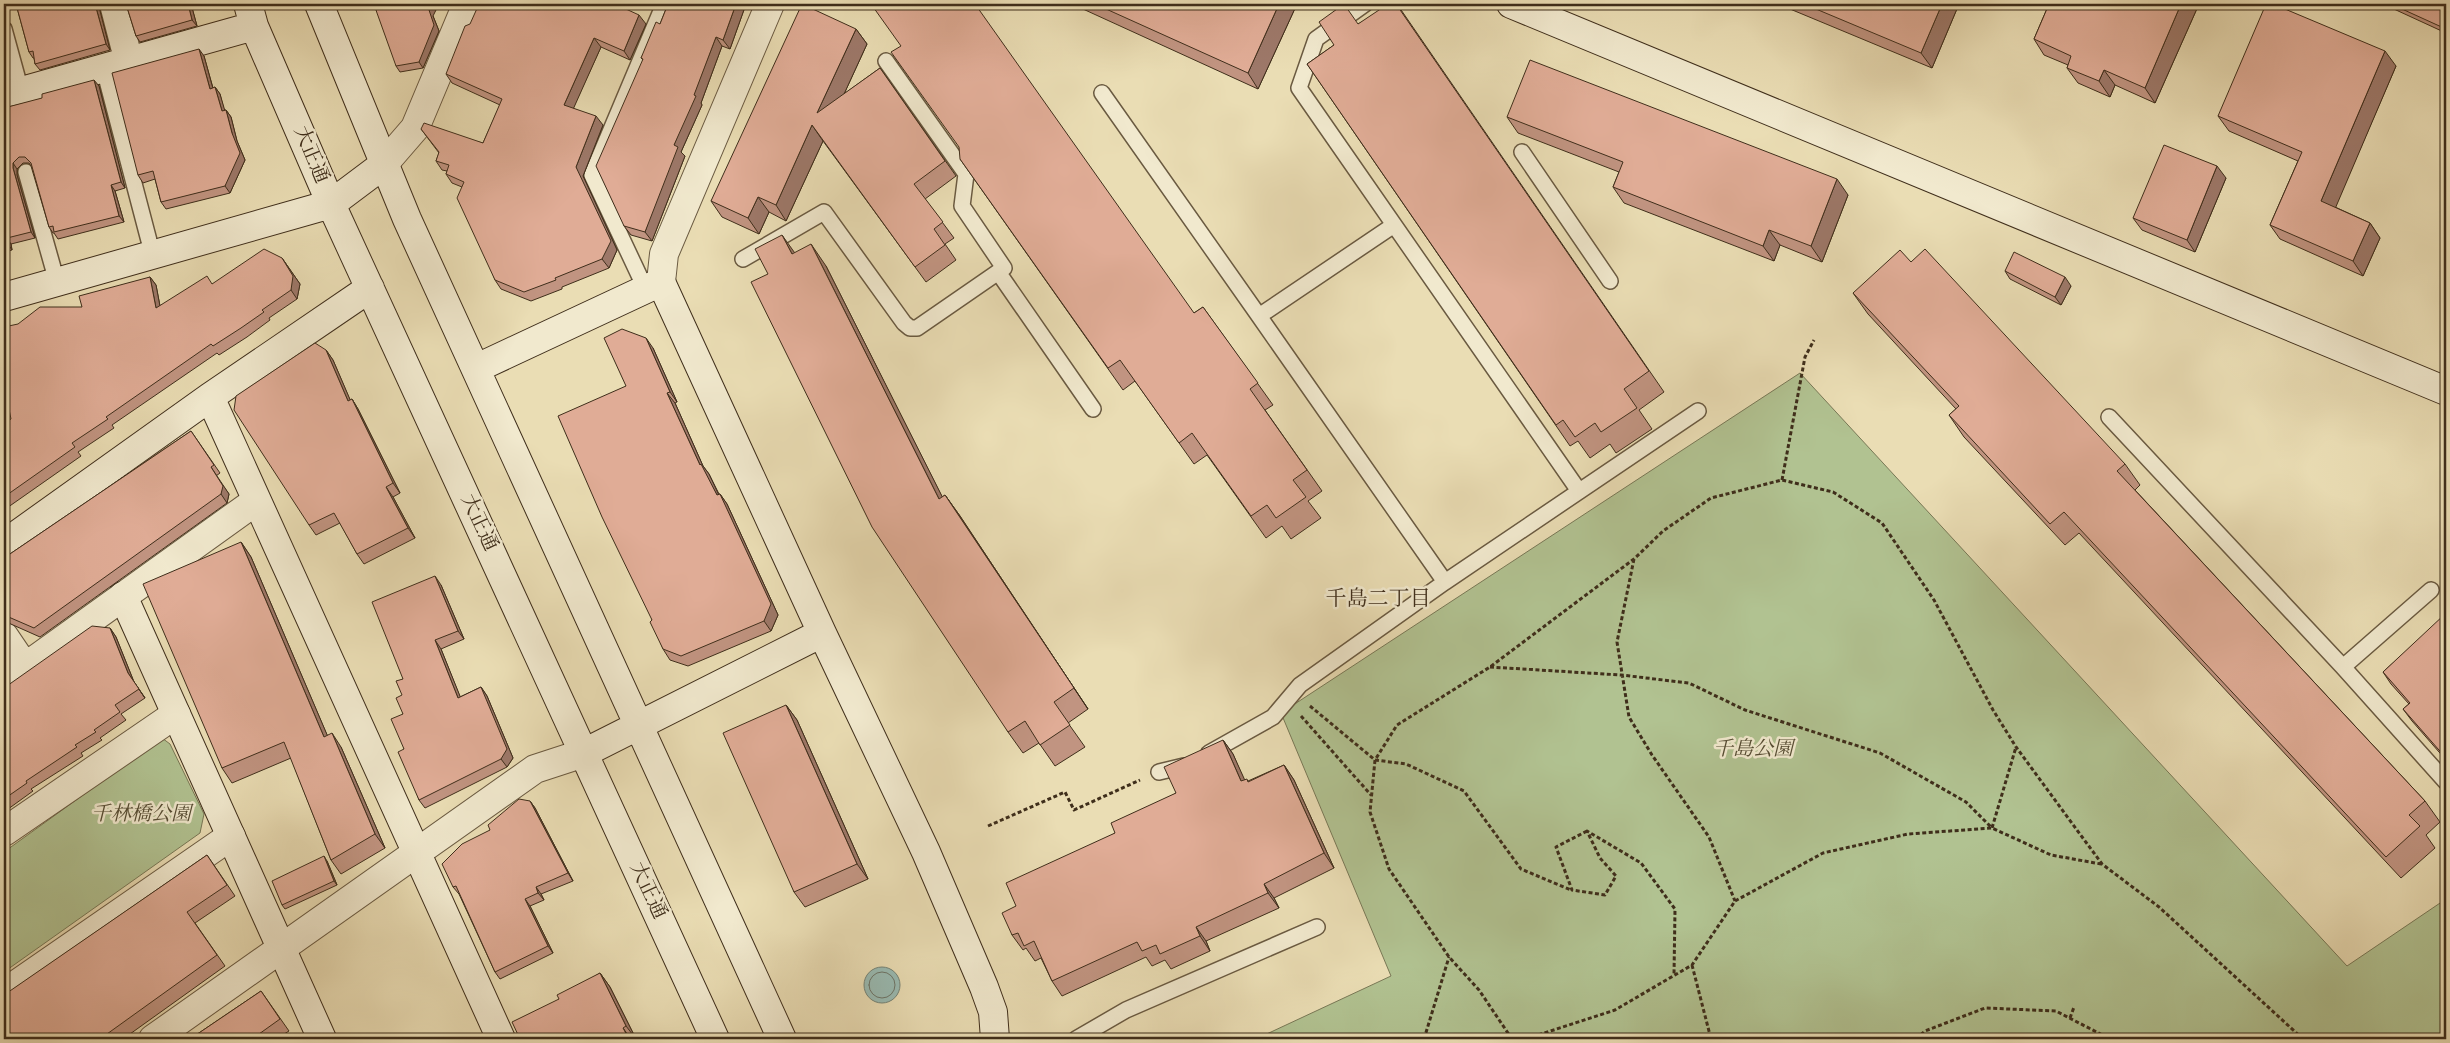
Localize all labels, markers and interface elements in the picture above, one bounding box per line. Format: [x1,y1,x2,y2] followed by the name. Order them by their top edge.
[285,122,335,188] street label: 大正通
[452,490,504,556] street label: 大正通
[1326,585,1431,615] district label: 千島二丁目
[1713,736,1796,765] park label: 千島公園
[91,801,194,830] park label: 千林橋公園
[621,858,673,924] street label: 大正通

